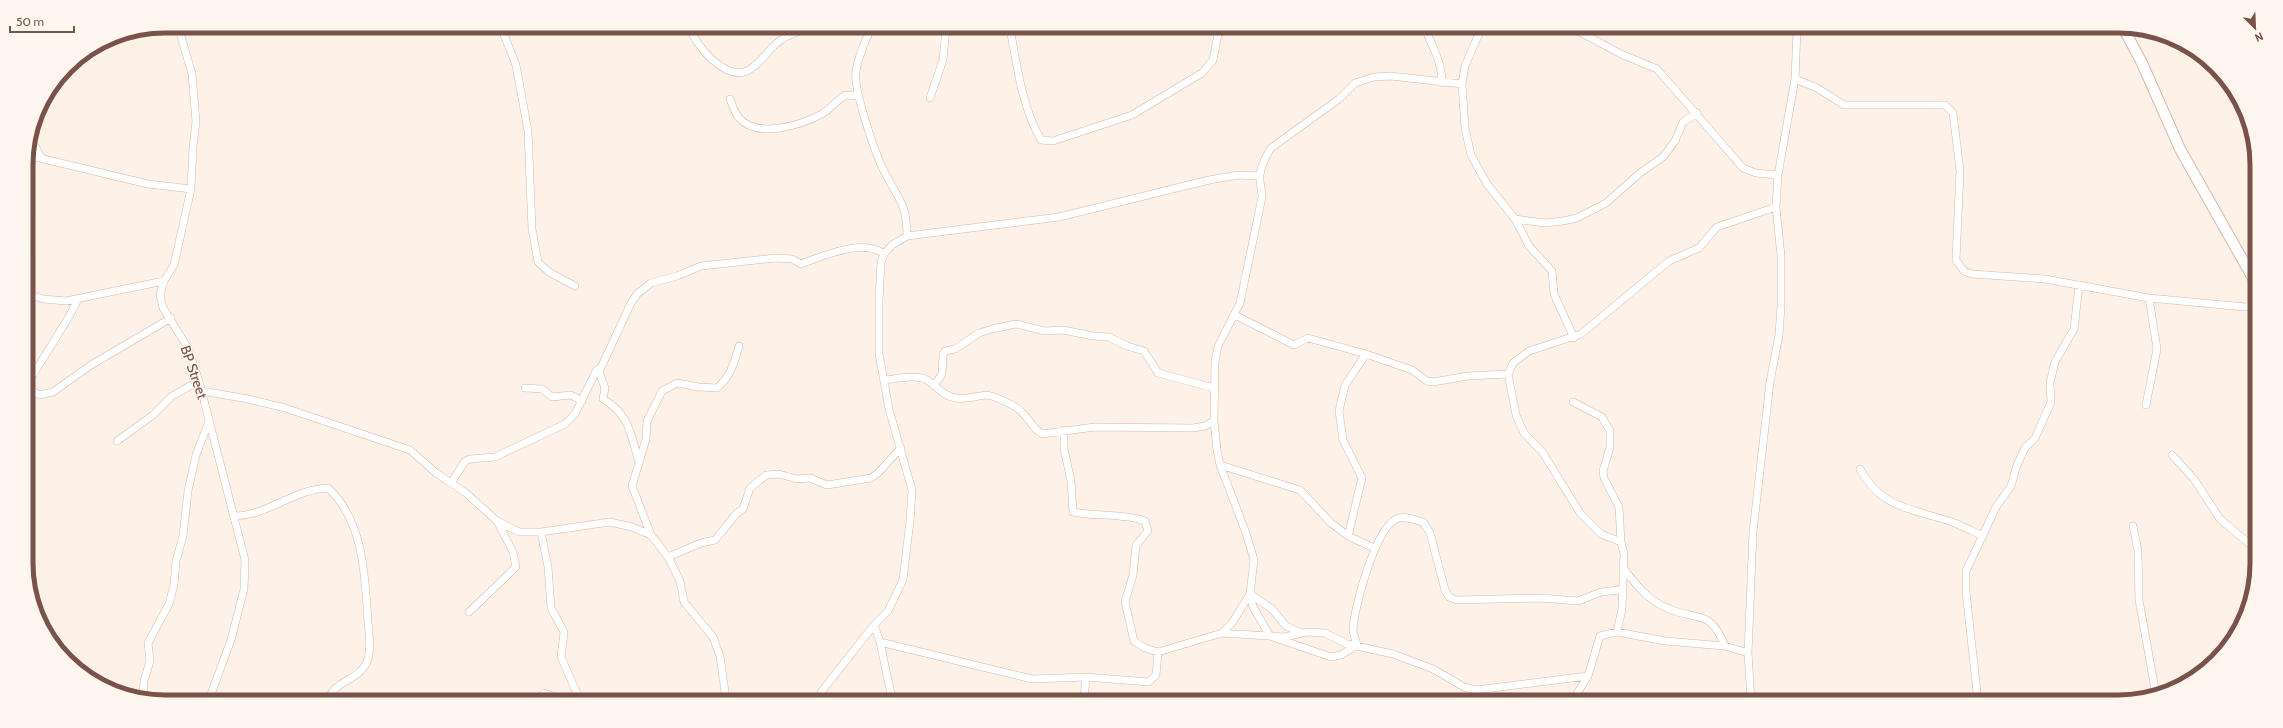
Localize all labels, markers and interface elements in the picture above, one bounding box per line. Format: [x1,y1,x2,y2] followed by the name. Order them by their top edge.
[10,8,74,34] scale bar
[2235,8,2275,48] north arrow
[16,14,44,29] text: 50 m
[2253,29,2265,45] text: N
[176,343,212,401] street label: BP Street

